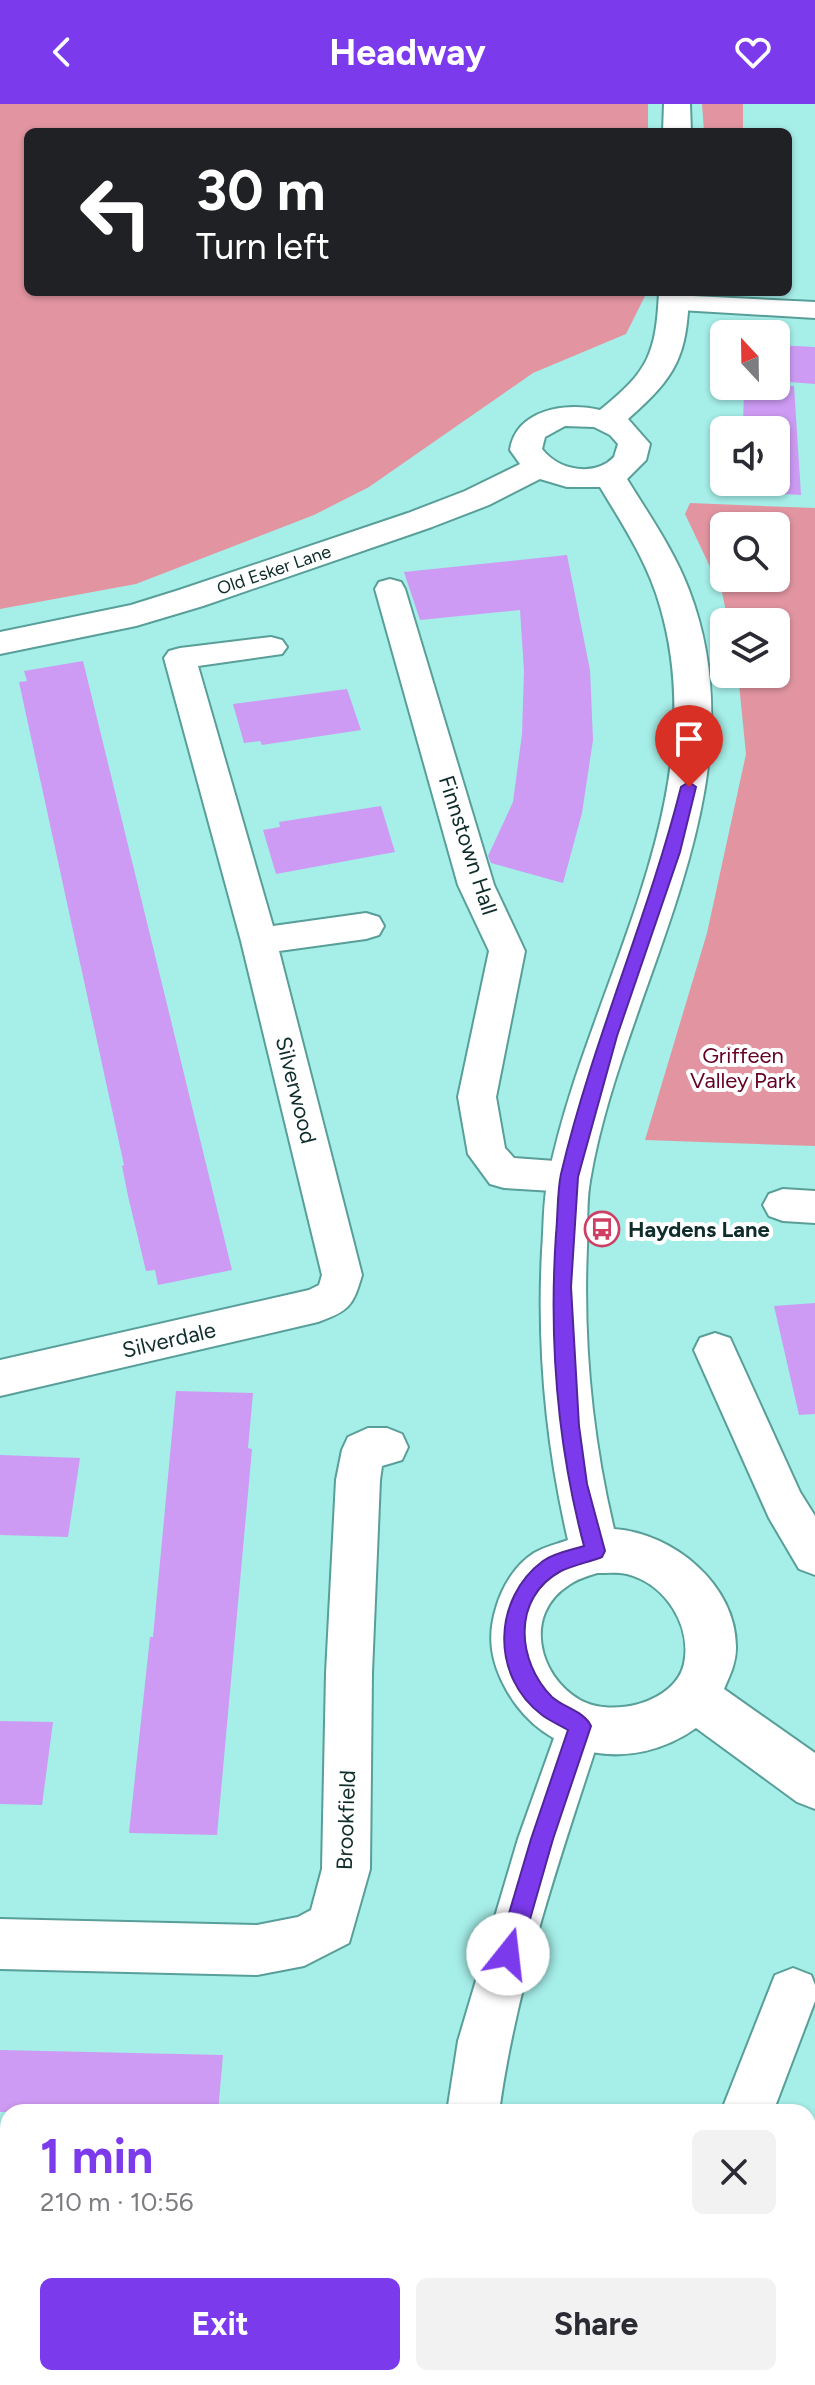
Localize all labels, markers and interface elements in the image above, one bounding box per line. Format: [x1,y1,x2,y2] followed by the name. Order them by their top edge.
[40,30,84,74] icon: back
[731,30,775,74] icon: heart
[329,31,486,74] text: Headway
[196,157,326,224] text: 30 m
[64,160,168,264] icon: left
[196,225,330,268] text: Turn left
[710,320,790,400] north arrow
[710,320,790,688] map controls
[710,416,790,496] button: sound
[710,512,790,592] button: search
[214,540,334,600] street label: Old Esker Lane
[710,608,790,688] button: layers
[655,705,723,787] pin
[667,717,711,761] icon: arrive
[433,772,503,918] street label: Finnstown Hall
[270,1034,322,1146] street label: Silverwood
[690,1042,796,1094] park label: Griffeen Valley Park
[583,1210,621,1248] bus stop icon: Haydens Lane
[628,1216,770,1243] place label: Haydens Lane
[120,1316,218,1364] street label: Silverdale
[331,1770,361,1870] street label: Brookfield
[466,1912,550,1996] position arrow
[40,2127,153,2185] text: 1 min
[692,2130,776,2214] button: close
[40,2186,194,2218] text: 210 m · 10:56
[40,2278,400,2370] button: Exit
[416,2278,776,2370] button: Share

